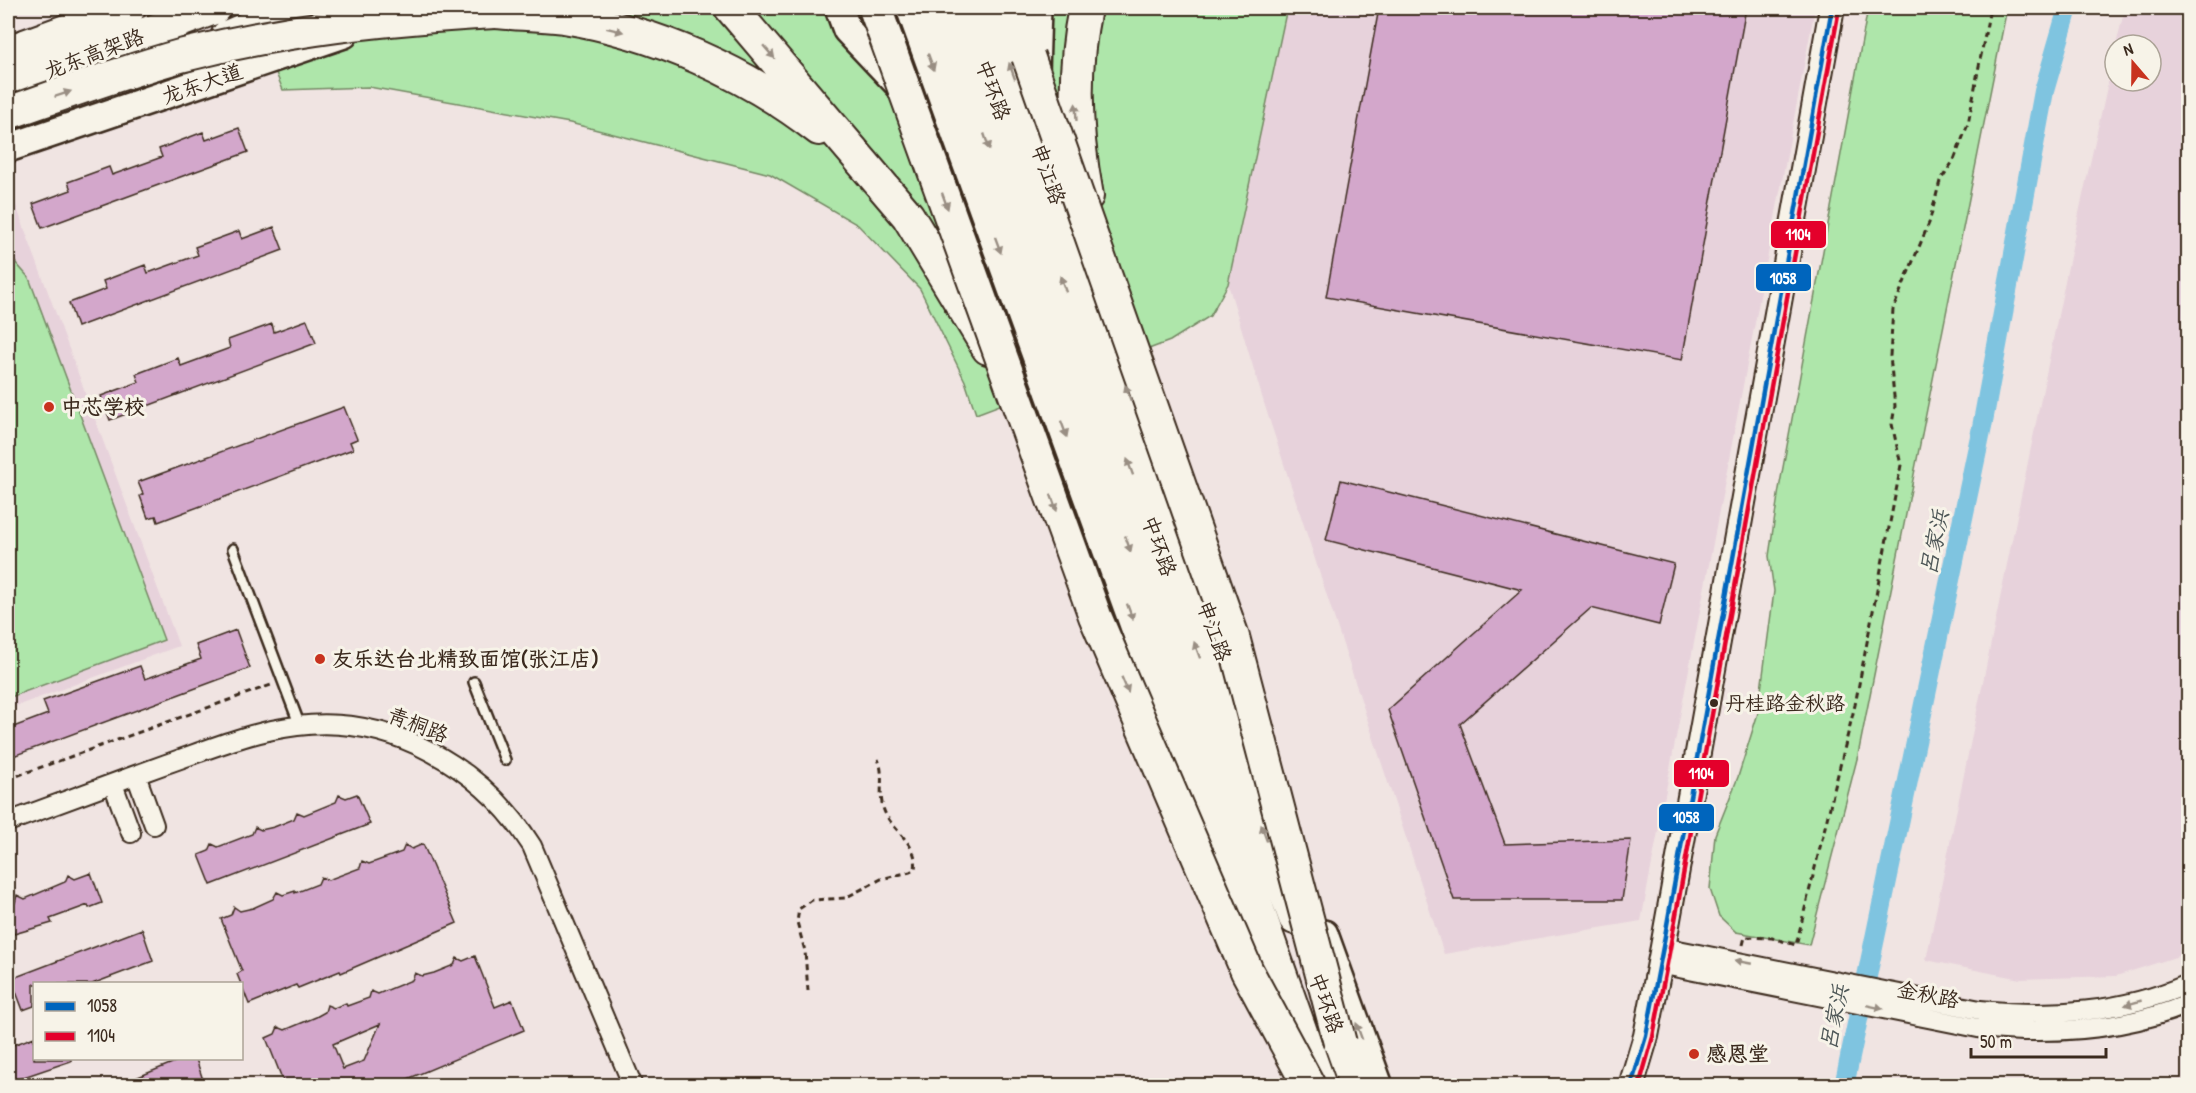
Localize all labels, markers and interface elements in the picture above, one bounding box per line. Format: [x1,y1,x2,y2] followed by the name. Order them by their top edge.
[40,21,148,86] street label: 龙东高架路
[606,26,624,35] one-way arrow
[2103,33,2163,93] north arrow
[2120,37,2136,61] text: N
[762,44,775,59] one-way arrow
[926,54,936,72] one-way arrow
[969,55,1018,124] street label: 中环路
[157,56,246,111] street label: 龙东大道
[1007,62,1017,80] one-way arrow
[54,89,72,98] one-way arrow
[1071,103,1080,122] one-way arrow
[983,133,993,151] one-way arrow
[1024,139,1073,208] street label: 申江路
[940,193,950,211] one-way arrow
[1770,220,1827,249] line badge: 1104
[1786,223,1810,245] text: 1104
[993,237,1003,255] one-way arrow
[1755,263,1812,292] line badge: 1058
[1770,267,1796,289] text: 1058
[1058,275,1068,293] one-way arrow
[1122,384,1132,402] one-way arrow
[61,392,145,421] place label: 中芯学校
[42,400,56,414] marker: 中芯学校
[1059,420,1069,438] one-way arrow
[1125,458,1135,476] one-way arrow
[1049,495,1059,513] one-way arrow
[1912,506,1956,577] water label: 吕家浜
[1135,511,1184,580] street label: 中环路
[1124,535,1134,553] one-way arrow
[1190,596,1239,665] street label: 申江路
[1125,603,1135,621] one-way arrow
[1192,641,1201,659] one-way arrow
[332,644,599,673] place label: 友乐达台北精致面馆(张江店)
[313,652,327,666] marker: 友乐达台北精致面馆(张江店)
[1121,676,1130,694] one-way arrow
[1725,689,1846,716] place label: 丹桂路金秋路
[1708,697,1720,709] marker: 丹桂路金秋路
[384,700,453,749] street label: 青桐路
[1673,759,1730,788] line badge: 1104
[1689,762,1713,784] text: 1104
[1658,803,1715,832] line badge: 1058
[1673,806,1699,828] text: 1058
[1259,824,1268,842] one-way arrow
[1733,957,1752,966] one-way arrow
[1302,968,1351,1037] street label: 中环路
[1894,974,1962,1015] street label: 金秋路
[1812,981,1856,1052] water label: 吕家浜
[33,982,243,1060] legend
[87,993,117,1018] text: 1058
[2124,998,2142,1008] one-way arrow
[1865,1003,1884,1012] one-way arrow
[1354,1021,1364,1039] one-way arrow
[1971,1021,2106,1059] scale bar
[87,1023,115,1048] text: 1104
[1980,1029,2012,1054] text: 50 m
[1706,1039,1769,1068] place label: 感恩堂
[1687,1047,1701,1061] marker: 感恩堂

